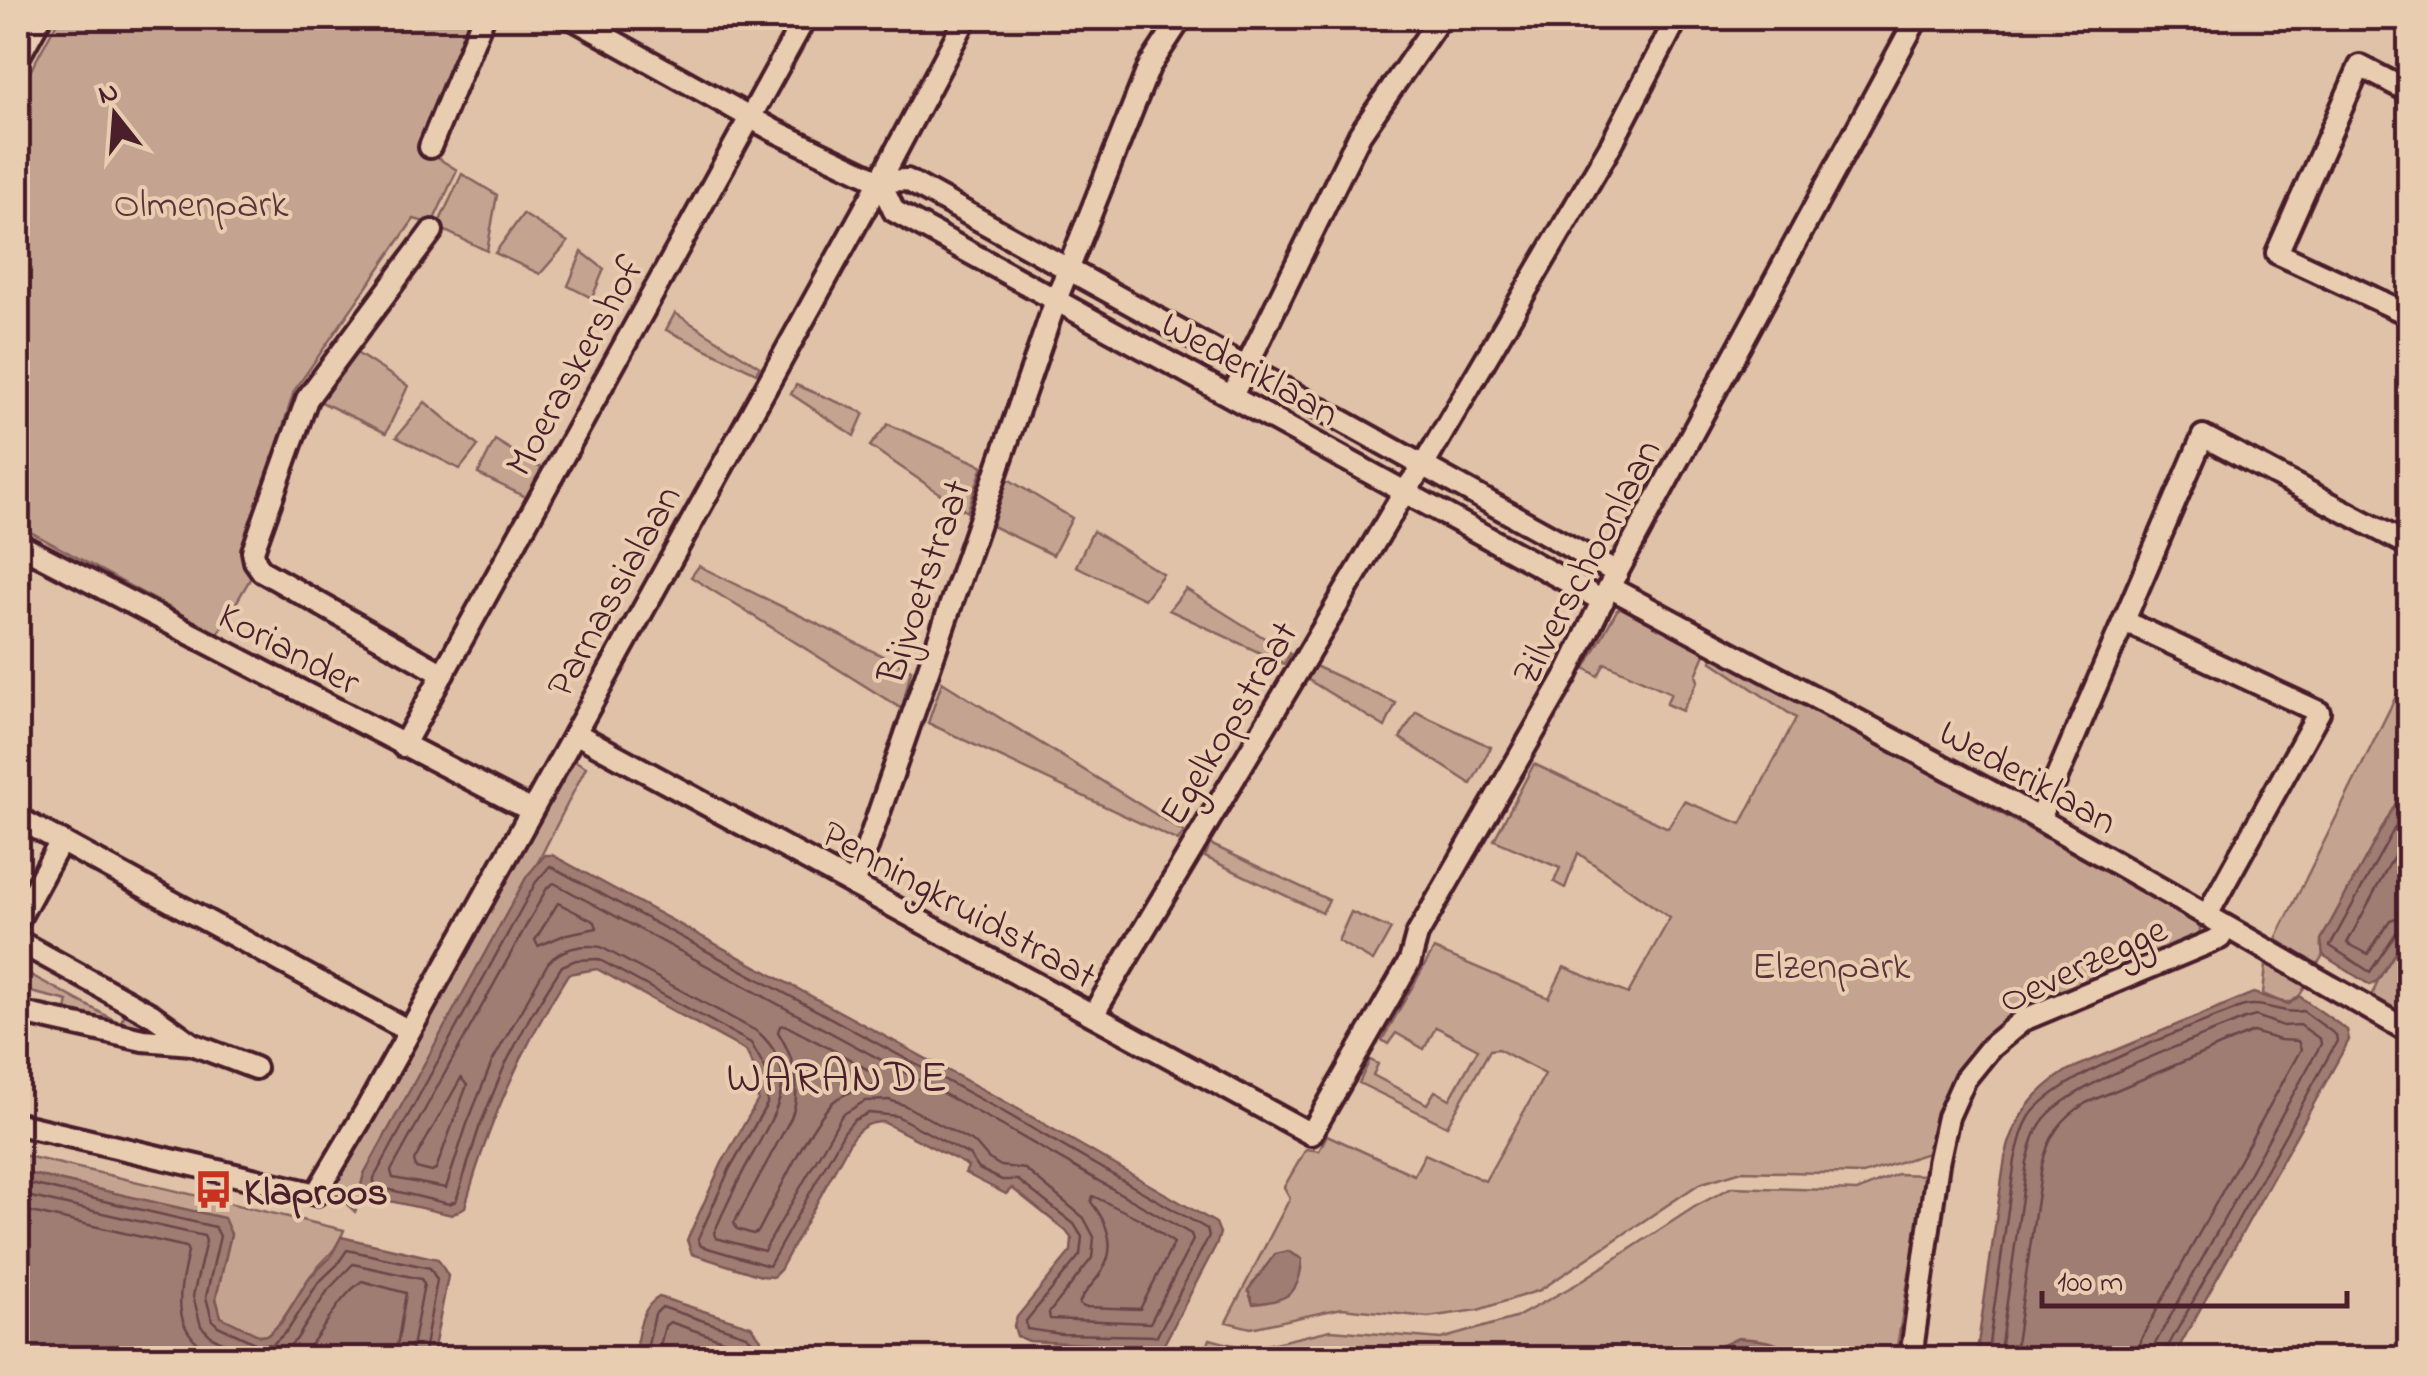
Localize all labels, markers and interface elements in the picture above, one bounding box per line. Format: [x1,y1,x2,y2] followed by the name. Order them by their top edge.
[65,65,165,165] north arrow
[94,72,124,117] text: N
[114,177,289,236] park label: Olmenpark
[492,246,662,488] street label: Moeraskershof
[1149,298,1349,444] street label: Wederiklaan
[1499,429,1679,697] street label: Zilverschoonlaan
[863,472,989,694] street label: Bijvoetstraat
[533,475,699,709] street label: Parnassialaan
[206,589,370,713] street label: Koriander
[1146,611,1315,838] street label: Egelkopstraat
[1927,706,2127,852] street label: Wederiklaan
[809,807,1106,1007] street label: Penningkruidstraat
[1990,902,2178,1032] street label: Oeverzegge
[1752,939,1911,998] park label: Elzenpark
[726,1047,950,1113] district label: WARANDE
[244,1165,388,1224] place label: Klaproos
[193,1169,235,1211] bus stop icon: Klaproos
[2042,1246,2347,1308] scale bar
[2057,1262,2123,1306] text: 100 m

